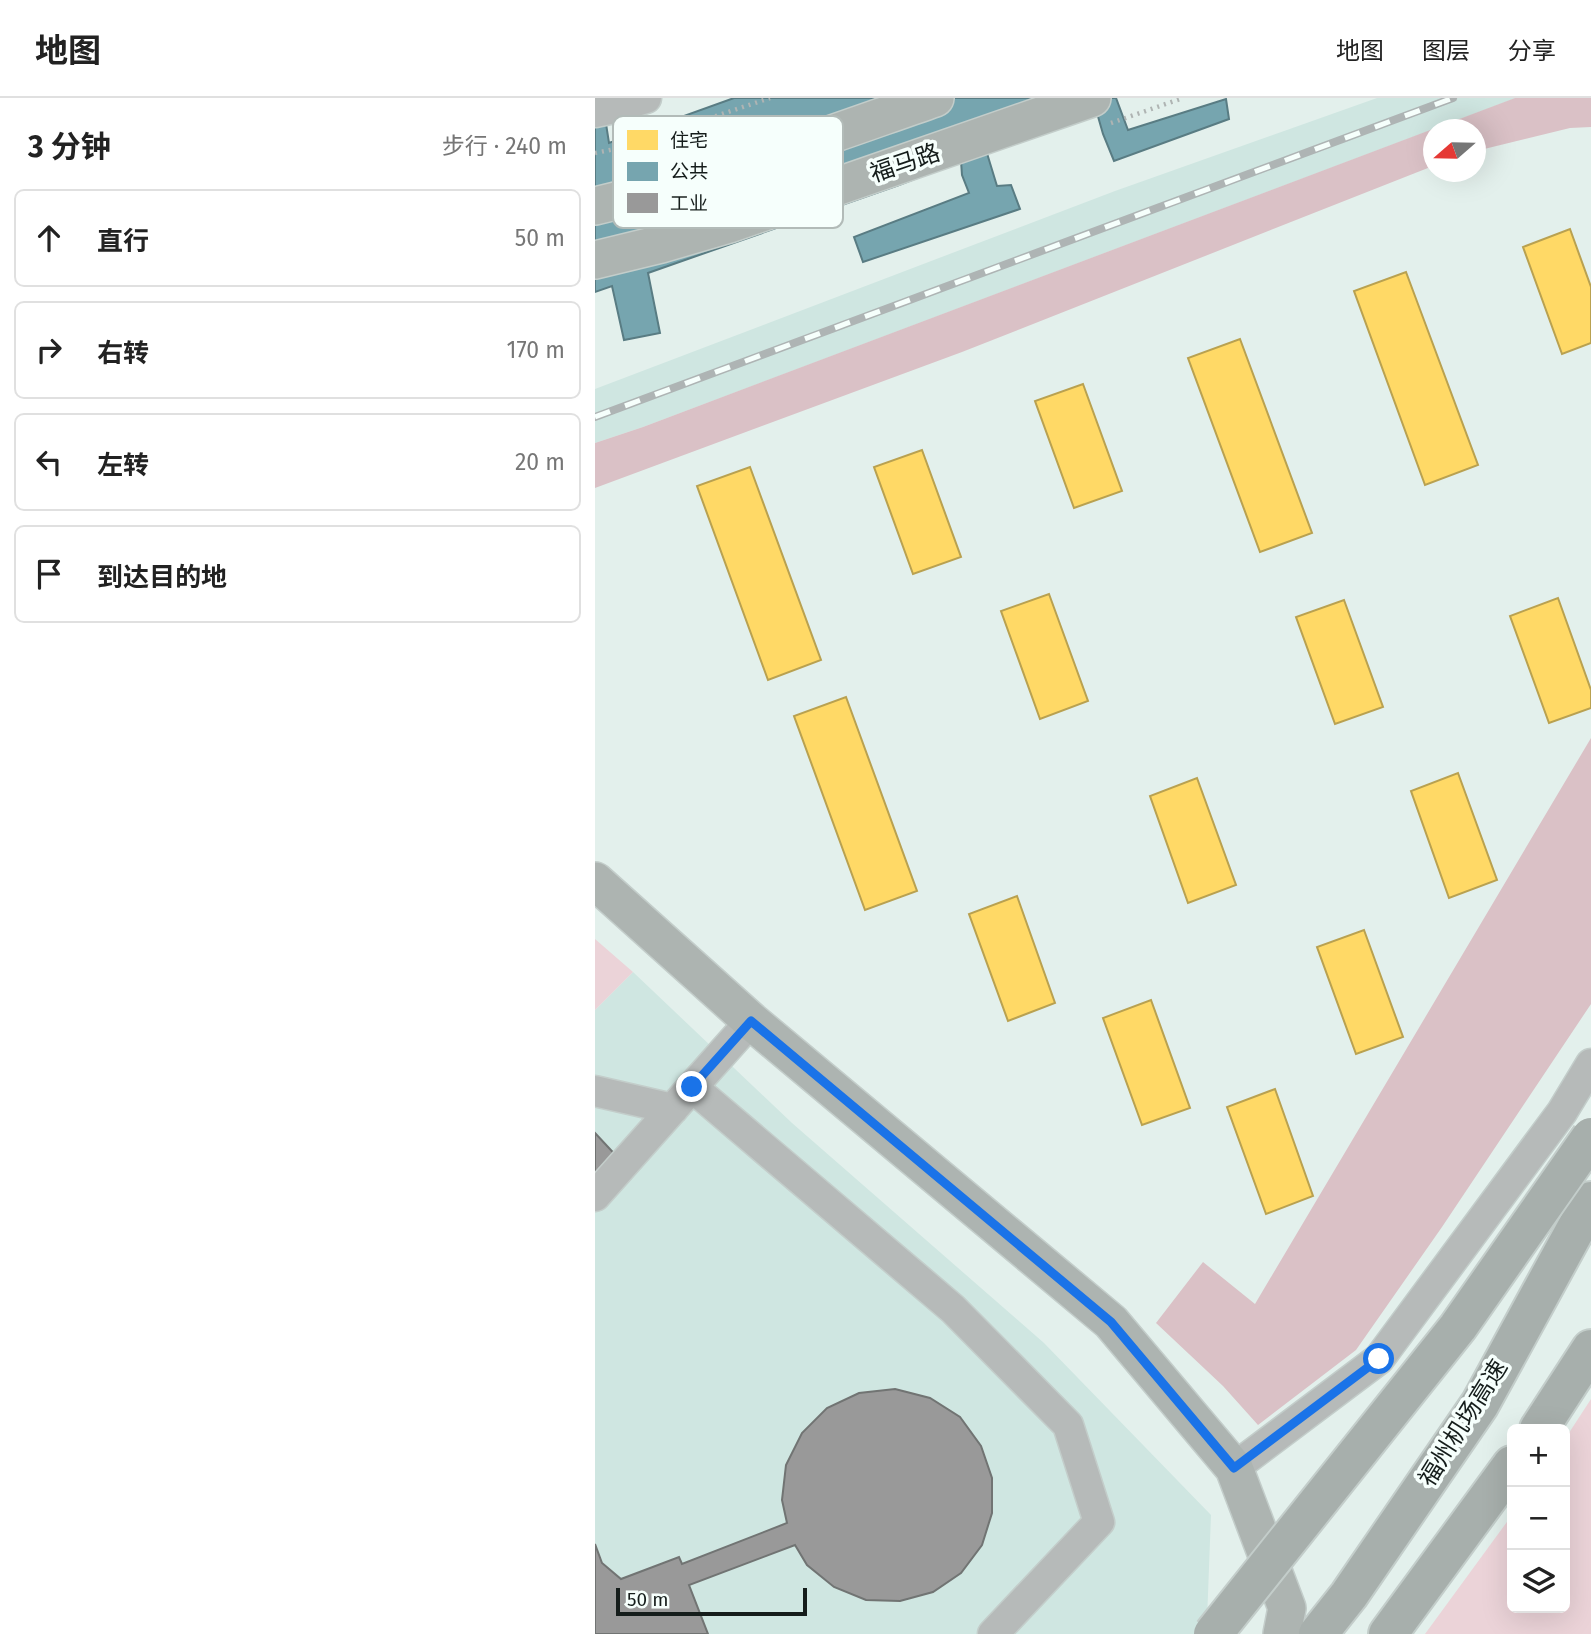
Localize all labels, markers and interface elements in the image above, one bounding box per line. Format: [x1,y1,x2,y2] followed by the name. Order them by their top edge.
[35,31,101,71] text: 地图
[1336,37,1384,65] text: 地图
[1422,37,1470,65] text: 图层
[1508,37,1556,65] text: 分享
[613,116,843,228] legend
[1423,119,1486,182] north arrow
[28,129,111,165] text: 3 分钟
[670,129,708,152] text: 住宅
[442,132,567,160] text: 步行 · 240 m
[866,138,944,188] street label: 福马路
[670,160,708,183] text: 公共
[670,192,708,215] text: 工业
[30,219,68,257] icon: ahead
[515,224,565,252] text: 50 m
[97,226,149,257] text: 直行
[30,331,68,369] icon: right
[506,336,565,364] text: 170 m
[97,338,149,369] text: 右转
[30,443,68,481] icon: left
[515,448,565,476] text: 20 m
[97,450,149,481] text: 左转
[30,555,68,593] icon: arrive
[97,562,227,593] text: 到达目的地
[676,1071,707,1102] route end
[1363,1343,1394,1374] route start
[1413,1355,1513,1491] street label: 福州机场高速
[1507,1424,1570,1613] map controls
[1507,1424,1570,1487] button: +
[1507,1487,1570,1550] button: −
[1507,1550,1570,1613] button: layers
[616,1585,807,1617] scale bar
[627,1588,668,1611] text: 50 m

